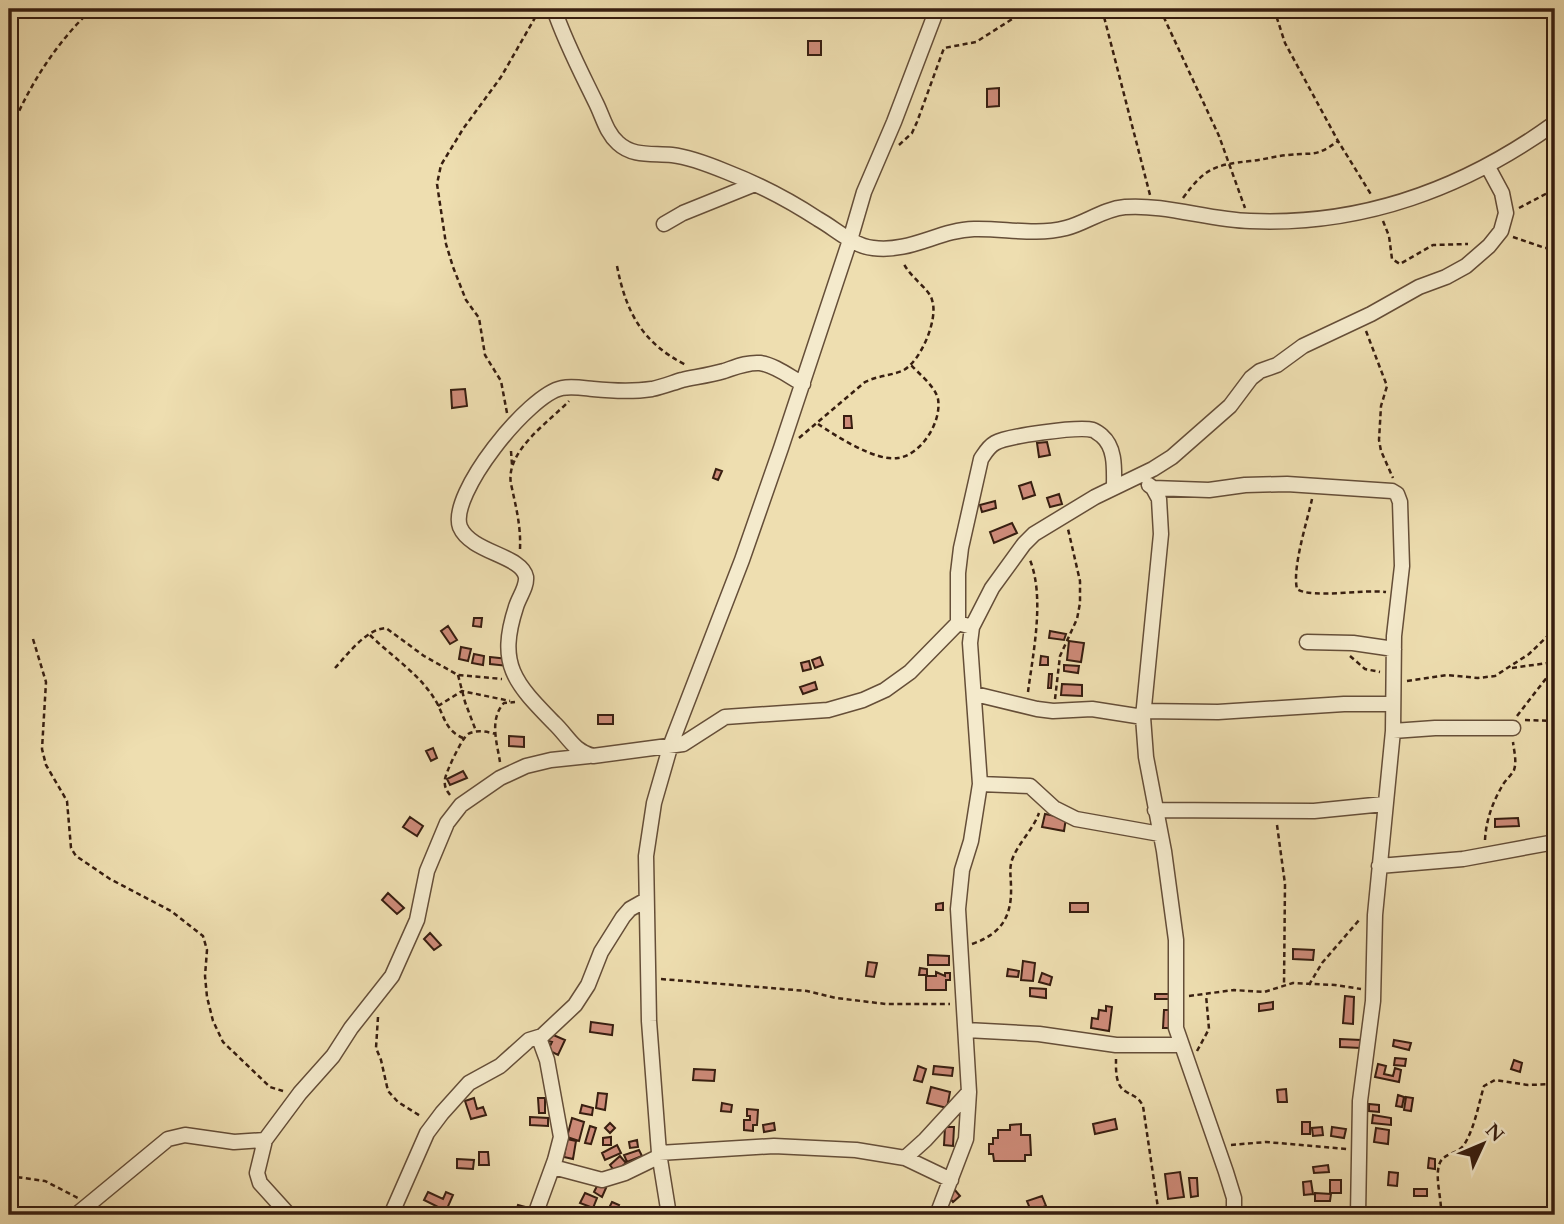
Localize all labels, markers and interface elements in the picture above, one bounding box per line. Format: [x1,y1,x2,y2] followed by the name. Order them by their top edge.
[1448,1108,1518,1178] north arrow
[1479,1118,1510,1148] text: N

